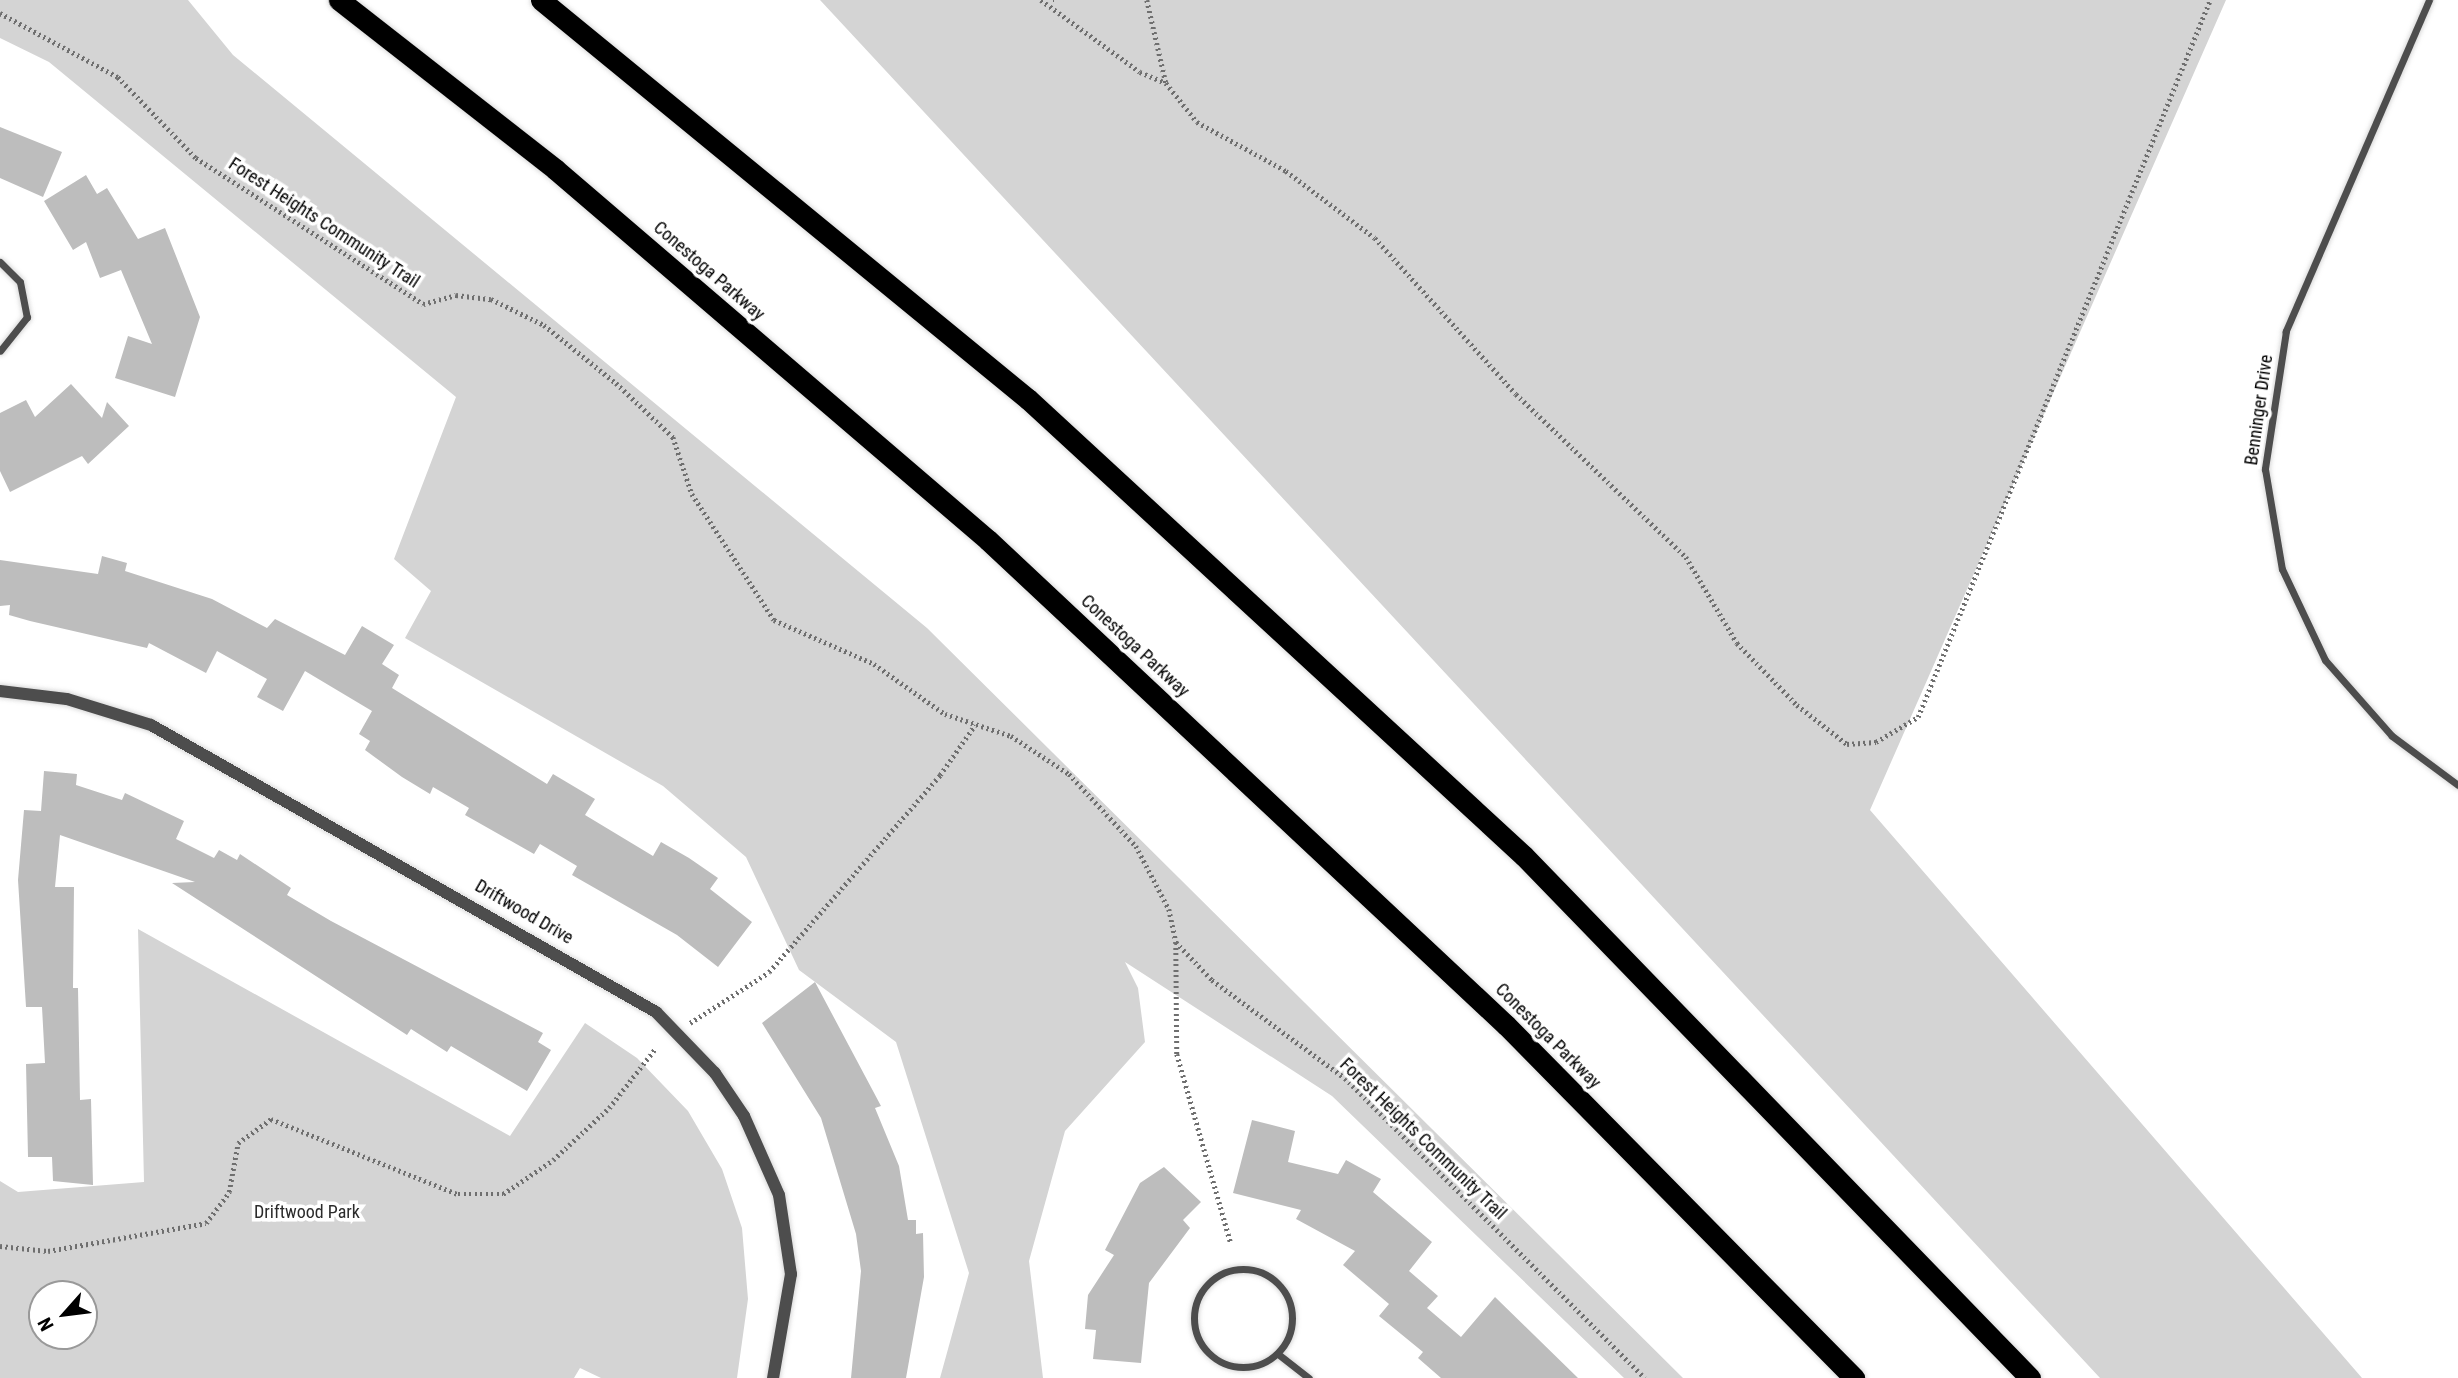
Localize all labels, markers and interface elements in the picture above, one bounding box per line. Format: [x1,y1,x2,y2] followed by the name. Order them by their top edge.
[224,153,424,293] street label: Forest Heights Community Trail
[649,217,769,325] street label: Conestoga Parkway
[2241,353,2277,467] street label: Benninger Drive
[1076,590,1194,702] street label: Conestoga Parkway
[471,875,577,949] street label: Driftwood Drive
[1491,979,1605,1093] street label: Conestoga Parkway
[1335,1054,1511,1224] street label: Forest Heights Community Trail
[254,1201,360,1223] park label: Driftwood Park
[28,1280,98,1350] north arrow
[33,1314,59,1335] text: N

